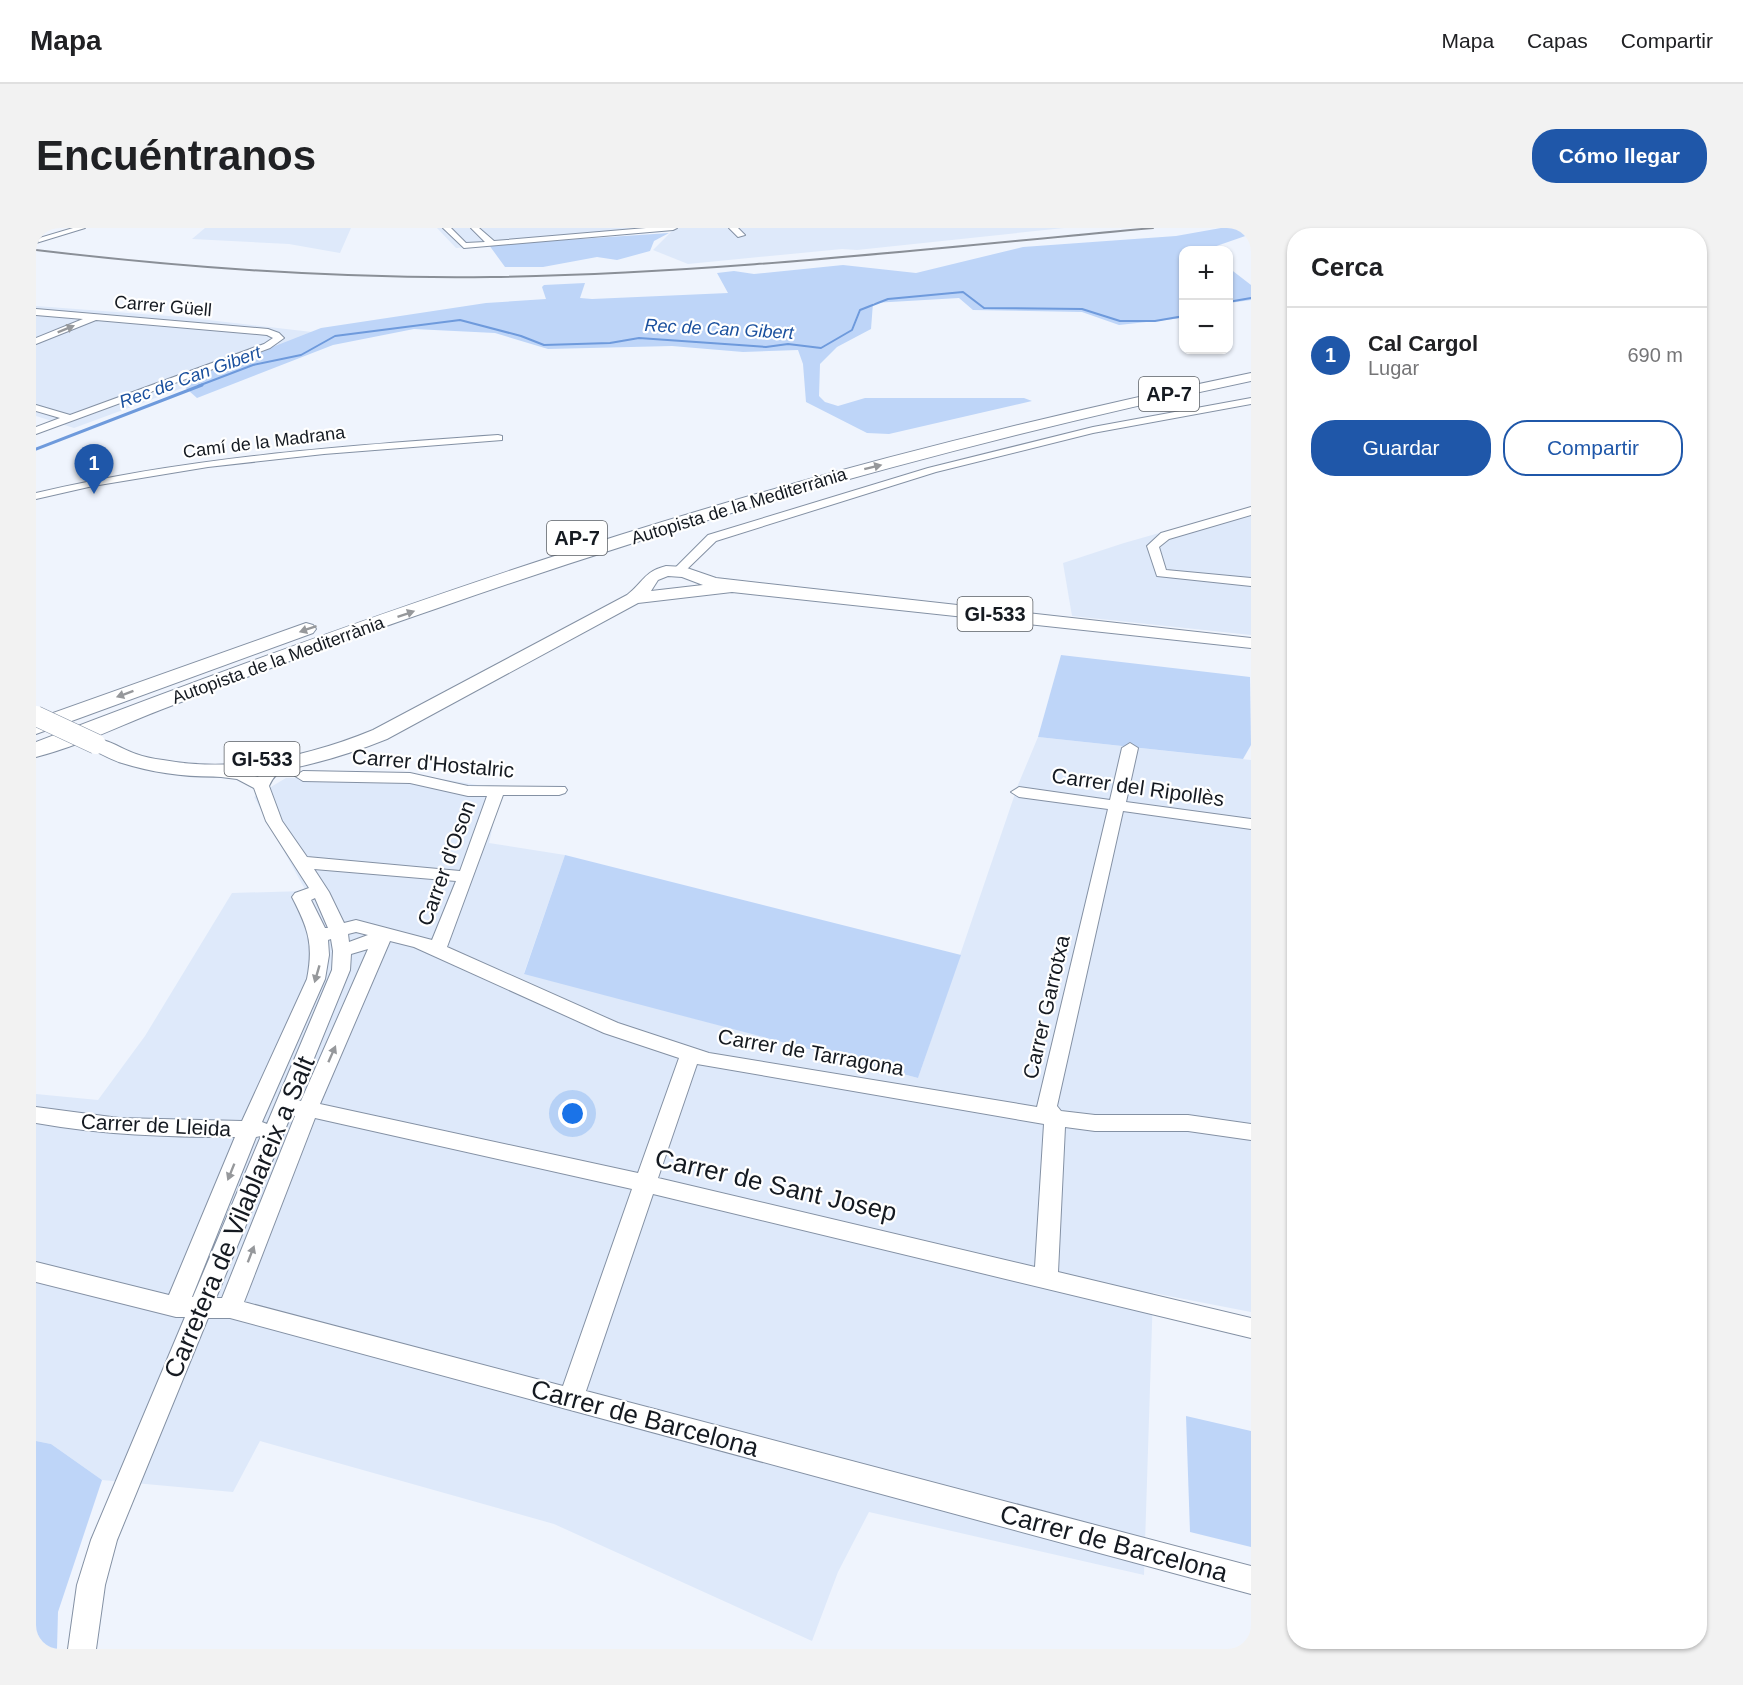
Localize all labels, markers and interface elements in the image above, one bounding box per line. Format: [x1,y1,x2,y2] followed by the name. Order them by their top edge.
[30,25,102,56] text: Mapa
[1442,29,1494,52] text: Mapa
[1527,29,1588,52] text: Capas
[1621,29,1713,52] text: Compartir
[1532,129,1707,183] button: Cómo llegar
[36,132,316,179] text: Encuéntranos
[1179,246,1233,354] map controls
[1179,246,1233,300] button: +
[1311,252,1383,282] text: Cerca
[113,292,213,320] street label: Carrer Güell
[1179,300,1233,354] button: −
[644,315,795,343] water label: Rec de Can Gibert
[57,324,75,334] one-way arrow
[1368,331,1478,356] text: Cal Cargol
[117,342,264,412] water label: Rec de Can Gibert
[1325,344,1336,366] text: 1
[1627,344,1683,366] text: 690 m
[1368,357,1419,379] text: Lugar
[1139,377,1199,411] road number: AP-7
[1311,420,1491,476] button: Guardar
[1503,420,1683,476] button: Compartir
[182,422,347,462] street label: Camí de la Madrana
[74,444,114,494] pin: 1
[863,462,882,472] one-way arrow
[629,463,850,548] street label: Autopista de la Mediterrània
[547,521,607,555] road number: AP-7
[958,597,1032,631] road number: GI-533
[397,608,415,618] one-way arrow
[169,612,388,708] street label: Autopista de la Mediterrània
[299,624,317,634] one-way arrow
[115,689,133,699] one-way arrow
[224,742,300,776] road number: GI-533
[351,744,515,782] street label: Carrer d'Hostalric
[1050,764,1226,810] street label: Carrer del Ripollès
[413,797,479,929] street label: Carrer d'Oson
[1018,932,1074,1081] street label: Carrer Garrotxa
[312,965,321,983] one-way arrow
[716,1024,906,1080] street label: Carrer de Tarragona
[327,1044,337,1062] one-way arrow
[158,1051,321,1382] street label: Carretera de Vilablareix a Salt
[558,1099,587,1128] your location
[80,1110,232,1140] street label: Carrer de Lleida
[652,1143,900,1227] street label: Carrer de Sant Josep
[226,1163,235,1181] one-way arrow
[247,1245,256,1263] one-way arrow
[528,1373,762,1463] street label: Carrer de Barcelona
[997,1498,1231,1588] street label: Carrer de Barcelona

